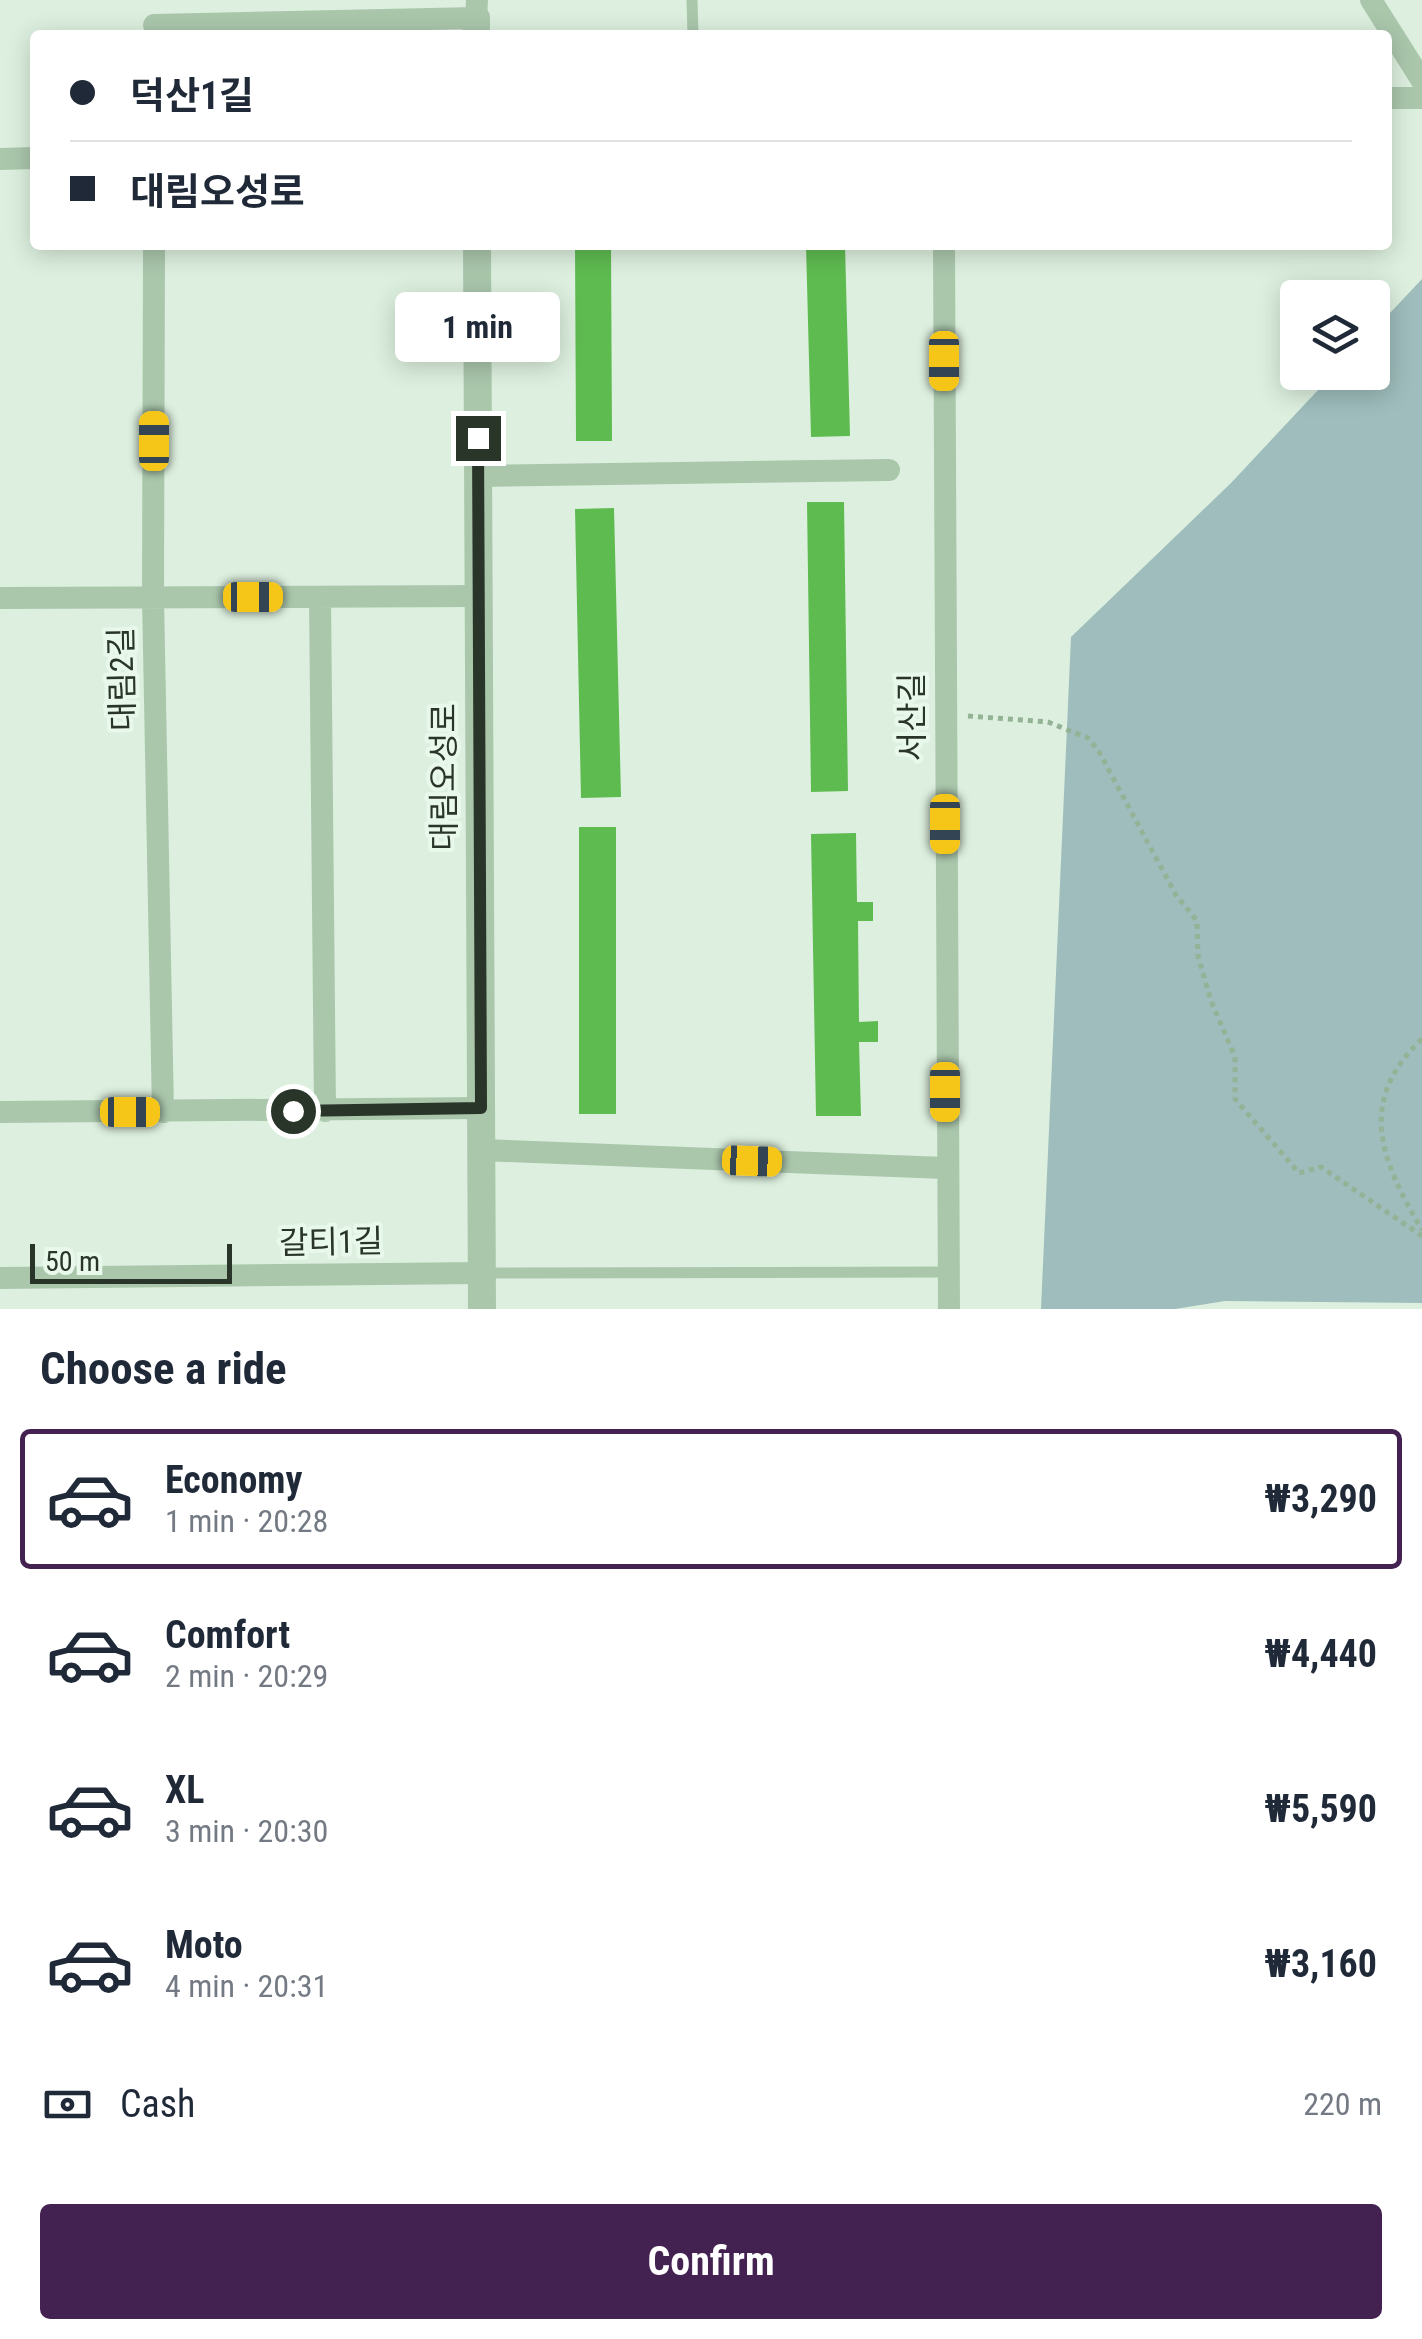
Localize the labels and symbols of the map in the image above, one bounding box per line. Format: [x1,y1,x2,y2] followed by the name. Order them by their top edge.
[396,293,560,363] callout: 1 min
[929,331,959,391] car
[139,411,169,471] car
[456,416,501,461] route end
[223,582,283,612] car
[102,627,142,731] street label: 대림2길
[893,673,931,761] street label: 서산길
[425,703,463,851] street label: 대림오성로
[930,794,960,854] car
[930,1062,960,1122] car
[271,1089,316,1134] route start
[100,1097,160,1127] car
[721,1145,783,1177] car
[279,1222,383,1262] street label: 갈티1길
[30,1239,232,1284] scale bar

